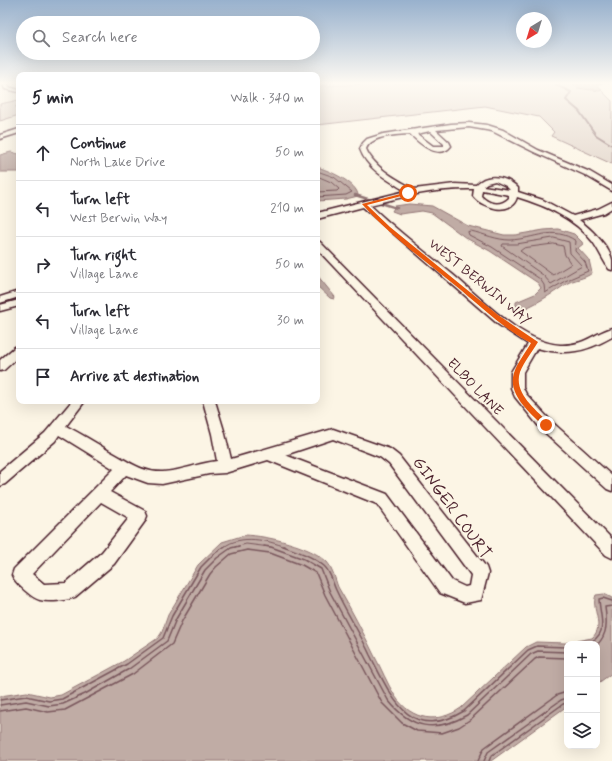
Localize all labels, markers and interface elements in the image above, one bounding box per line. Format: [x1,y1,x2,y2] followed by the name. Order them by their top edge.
[516,12,552,48] north arrow
[16,16,320,60] search box
[30,27,52,49] icon: search
[62,28,138,48] text: Search here
[32,87,74,109] text: 5 min
[230,90,304,107] text: Walk · 340 m
[70,134,126,154] text: Continue
[32,142,54,164] icon: ahead
[275,144,304,161] text: 50 m
[70,154,165,171] text: North Lake Drive
[399,184,417,202] route start
[70,190,130,210] text: Turn left
[32,198,54,220] icon: left
[270,200,304,217] text: 210 m
[70,210,167,227] text: West Berwin Way
[425,235,535,329] street label: WEST BERWIN WAY
[70,246,137,266] text: Turn right
[32,254,54,276] icon: right
[275,256,304,273] text: 50 m
[70,266,138,283] text: Village Lane
[70,302,130,322] text: Turn left
[32,310,54,332] icon: left
[277,312,304,329] text: 30 m
[70,322,138,339] text: Village Lane
[443,354,507,420] street label: ELBO LANE
[32,366,54,388] icon: arrive
[70,367,199,387] text: Arrive at destination
[537,416,555,434] route end
[407,452,497,564] street label: GINGER COURT
[564,641,600,749] map controls
[564,641,600,677] button: +
[564,677,600,713] button: −
[564,713,600,749] button: layers

